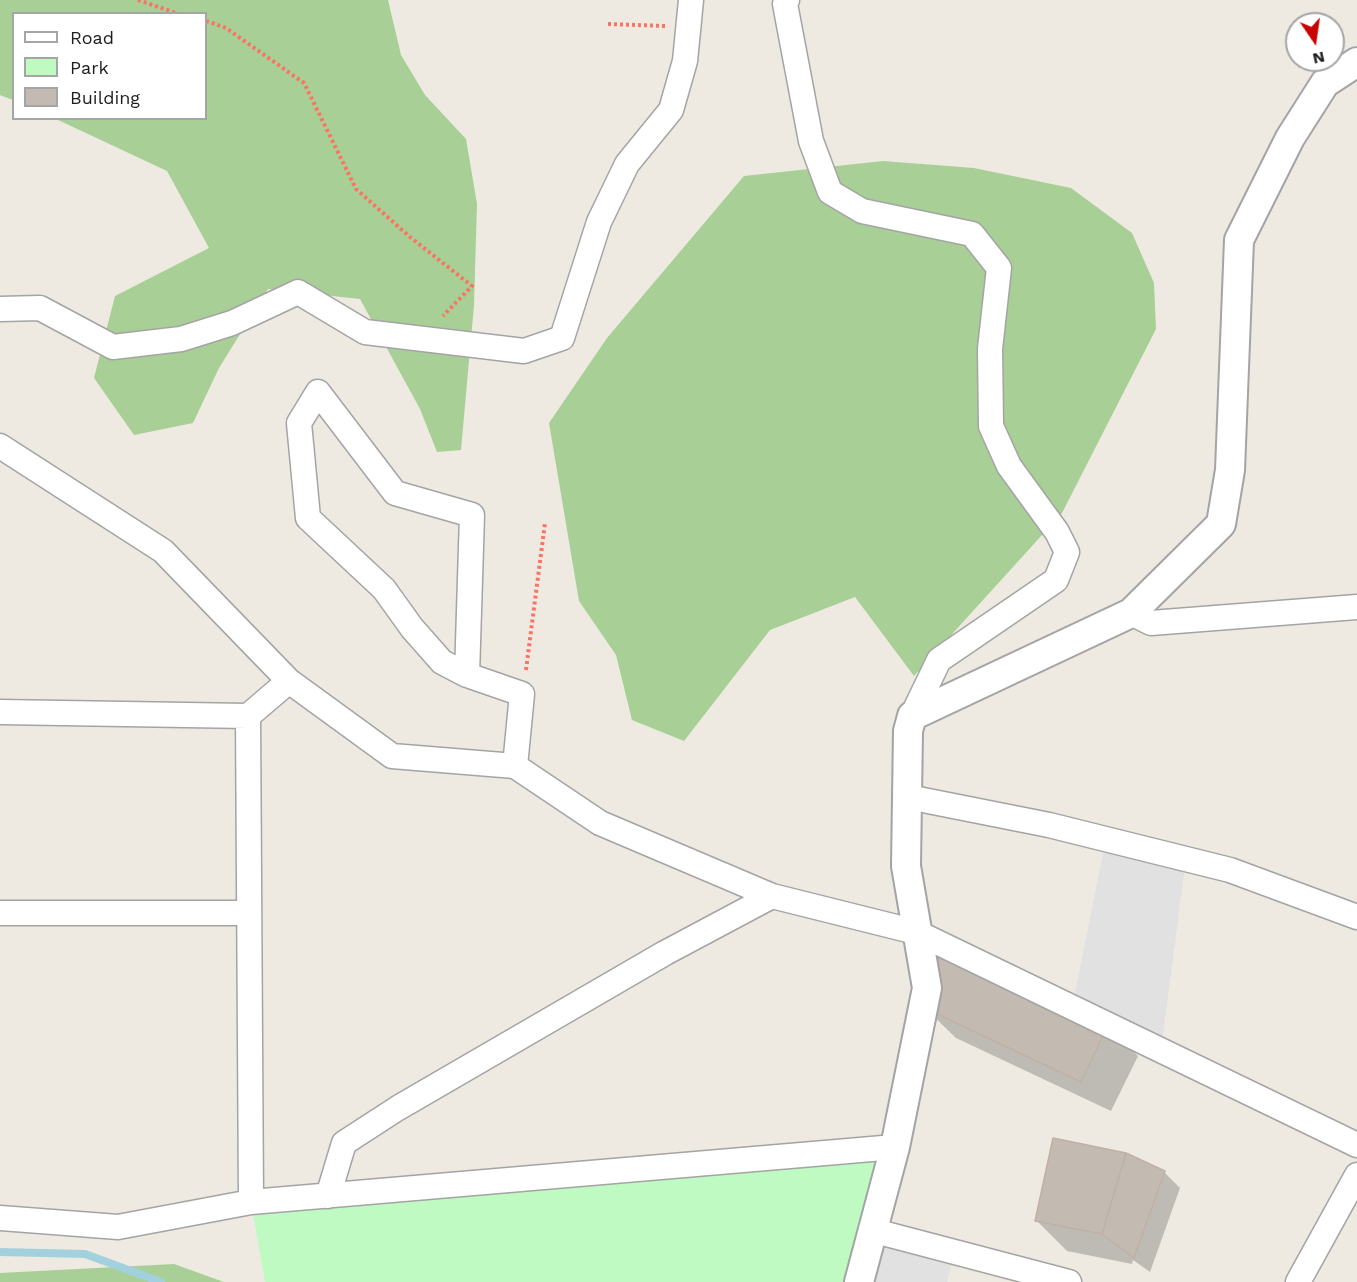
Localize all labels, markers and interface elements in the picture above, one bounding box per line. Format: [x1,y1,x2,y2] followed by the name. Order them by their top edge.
[12,12,207,120] legend
[1285,12,1345,72] north arrow
[70,27,114,48] text: Road
[1311,47,1327,69] text: N
[70,57,109,78] text: Park
[70,87,140,108] text: Building

